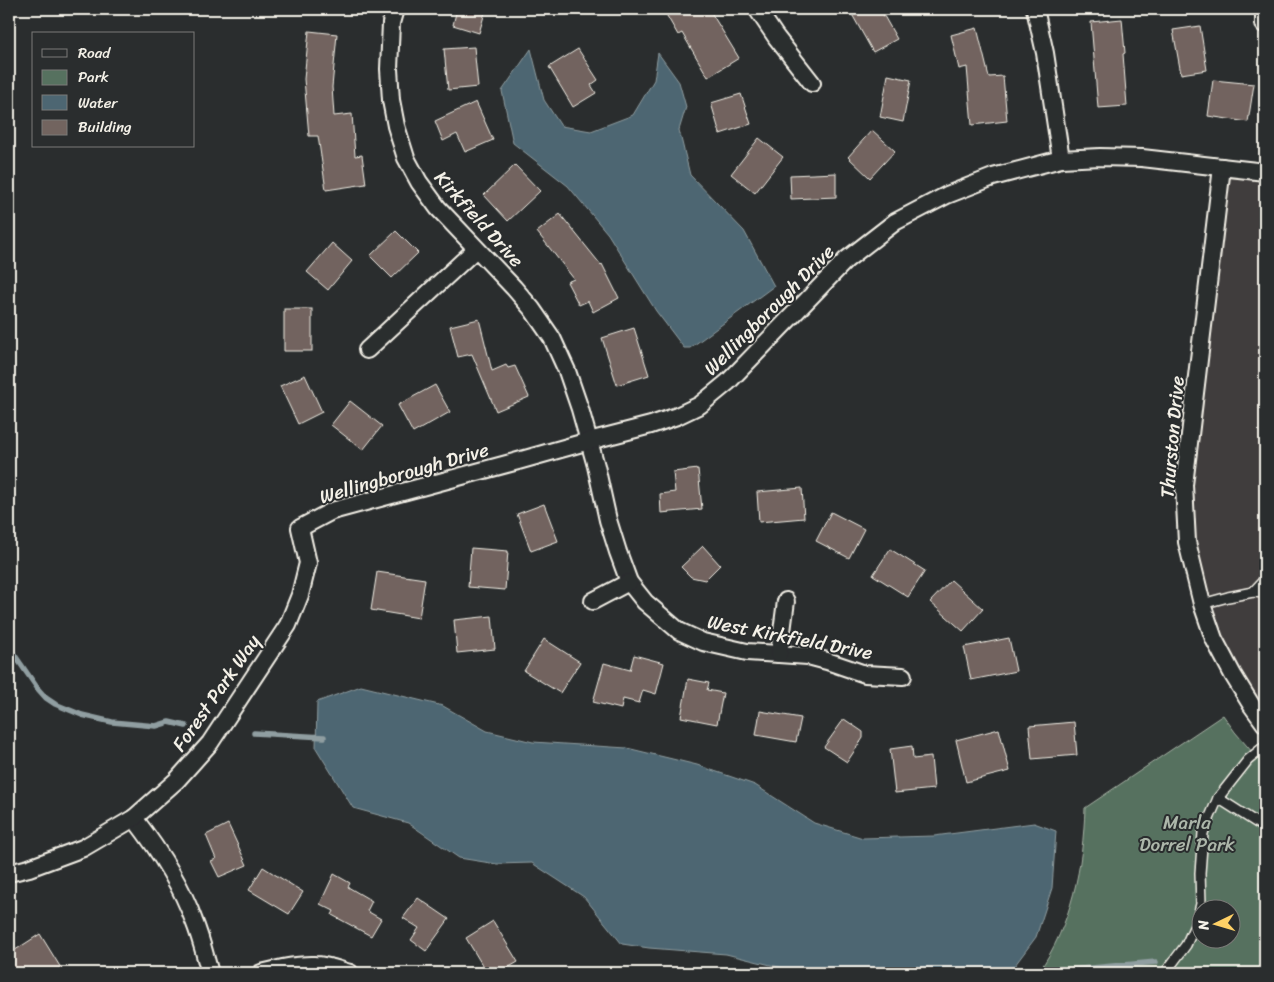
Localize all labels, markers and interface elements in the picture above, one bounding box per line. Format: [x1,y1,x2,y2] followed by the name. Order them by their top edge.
[32,32,195,148] legend
[78,40,111,66] text: Road
[78,64,109,90] text: Park
[78,90,118,116] text: Water
[78,114,132,140] text: Building
[426,163,532,275] street label: Kirkfield Drive
[695,236,843,384] street label: Wellingborough Drive
[1150,374,1194,499] street label: Thurston Drive
[315,433,493,513] street label: Wellingborough Drive
[705,605,876,669] street label: West Kirkfield Drive
[163,627,269,759] street label: Forest Park Way
[1139,806,1235,861] park label: Marla Dorrel Park
[1192,900,1242,950] north arrow
[1191,919,1217,932] text: N

